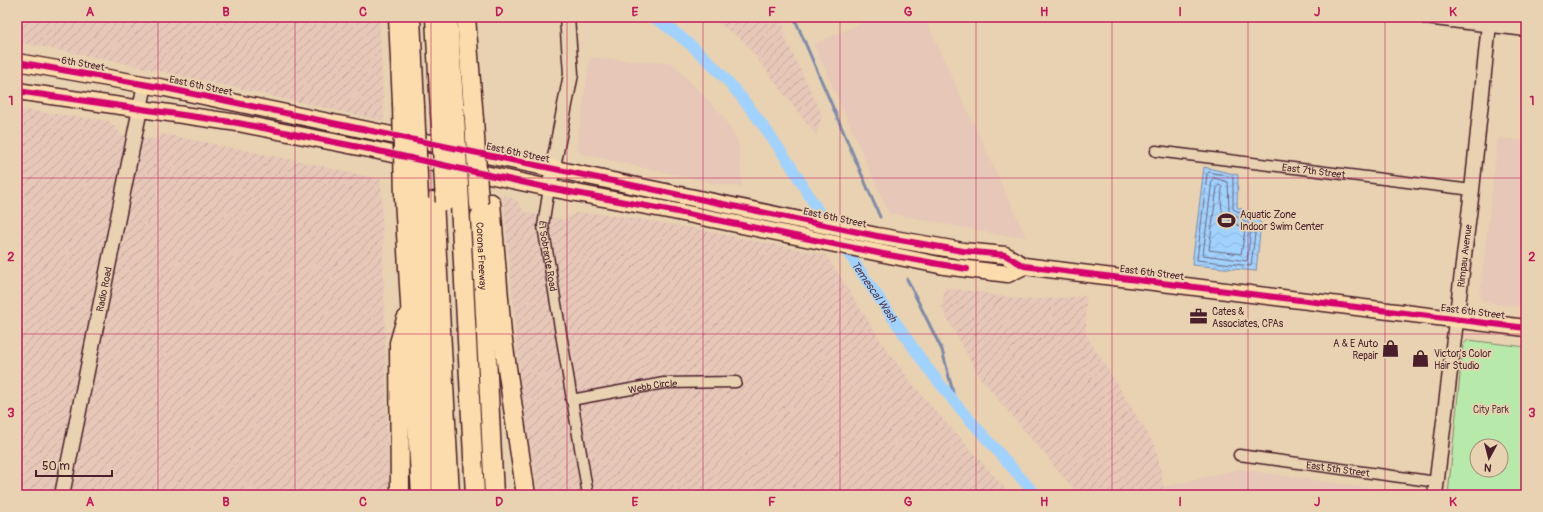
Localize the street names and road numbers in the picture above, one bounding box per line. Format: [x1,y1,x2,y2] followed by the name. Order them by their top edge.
[60,54,106,74] street label: 6th Street
[168,73,234,99] street label: East 6th Street
[485,140,551,166] street label: East 6th Street
[1281,162,1347,181] street label: East 7th Street
[802,205,868,231] street label: East 6th Street
[536,220,559,293] street label: El Sobrante Road
[473,222,489,291] street label: Corona Freeway
[1455,224,1475,288] street label: Rimpau Avenue
[1119,263,1186,283] street label: East 6th Street
[94,266,115,313] street label: Radio Road
[1440,302,1507,322] street label: East 6th Street
[627,378,677,396] street label: Webb Circle
[1305,459,1371,480] street label: East 5th Street

